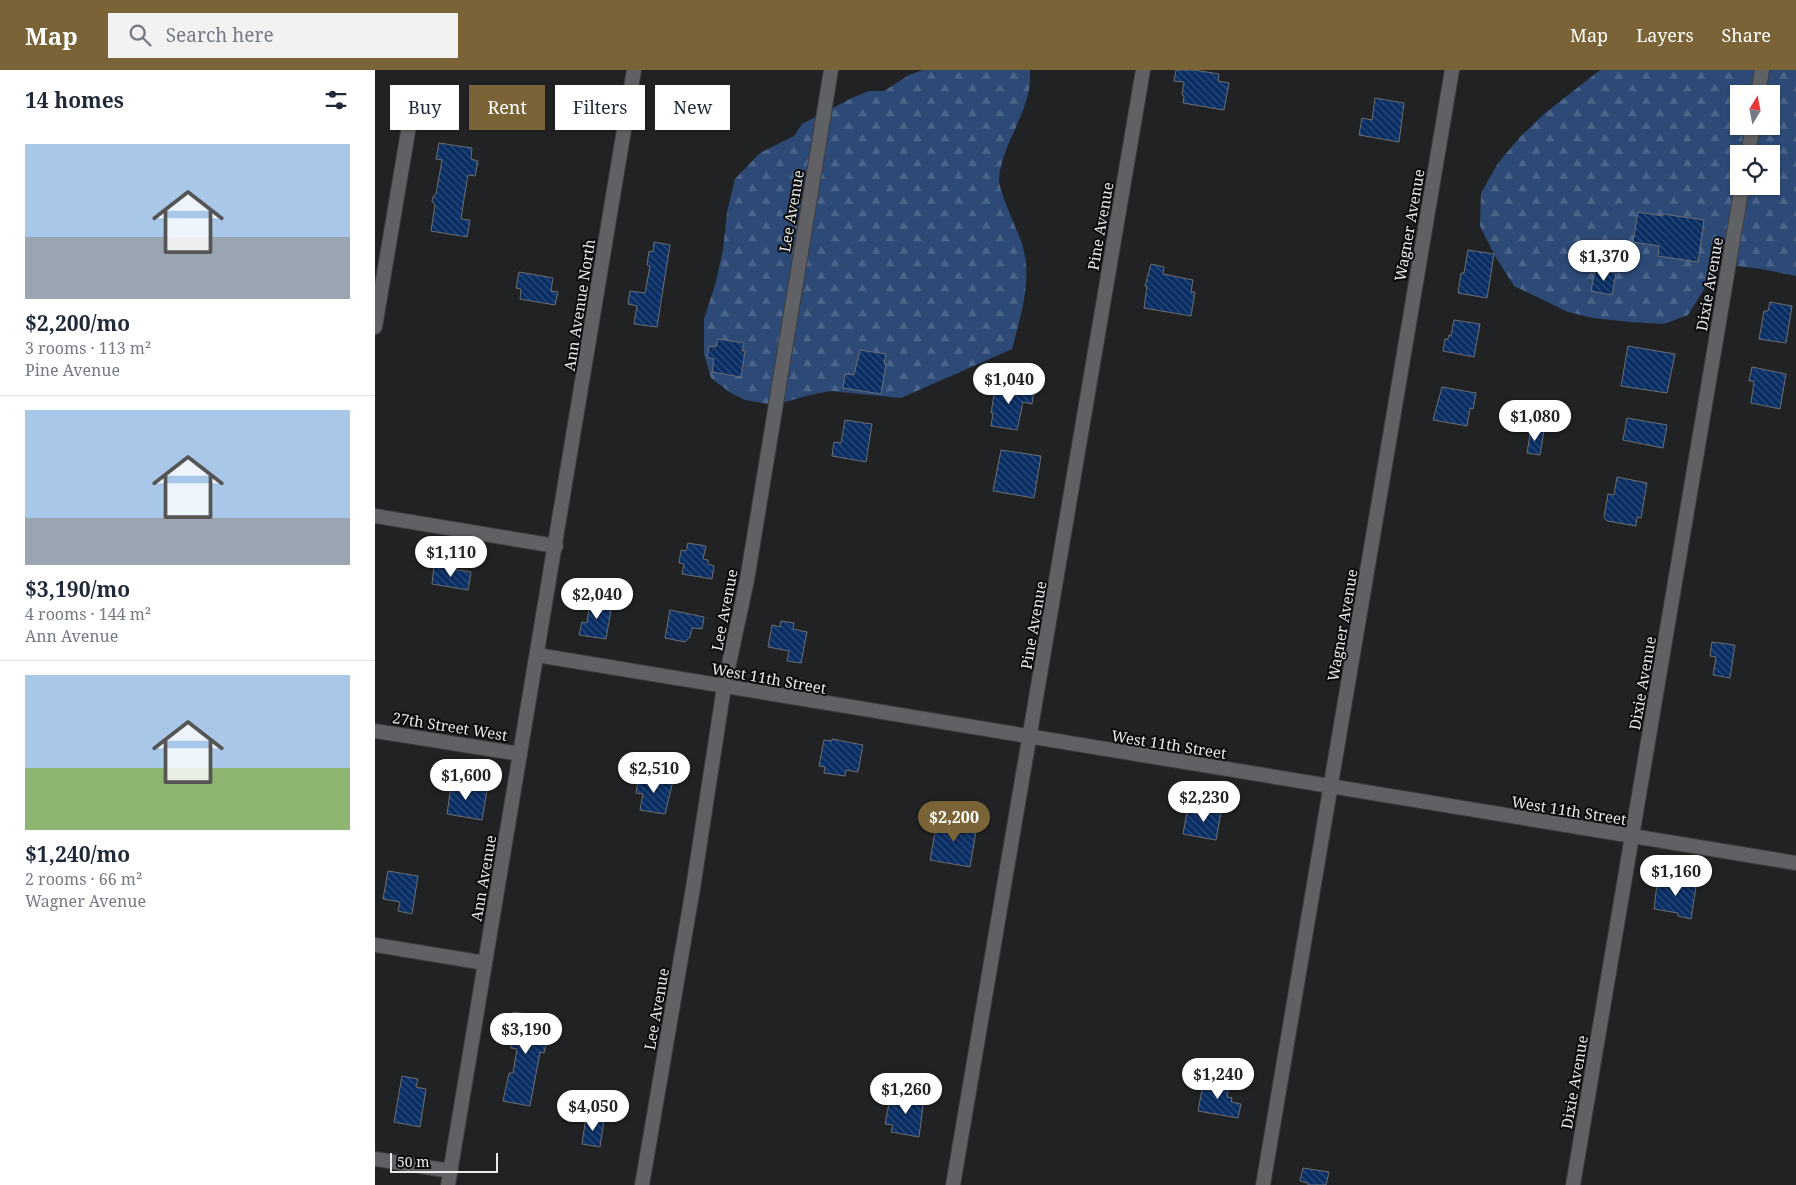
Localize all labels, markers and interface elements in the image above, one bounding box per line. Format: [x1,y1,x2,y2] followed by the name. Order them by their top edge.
[108,13,458,58] search box
[25,19,78,52] text: Map
[126,21,154,49] icon: search
[166,22,274,48] text: Search here
[1570,23,1608,47] text: Map
[1636,23,1694,47] text: Layers
[1722,23,1771,47] text: Share
[390,85,459,130] chip: Buy
[469,85,545,130] chip: Rent
[555,85,645,130] chip: Filters
[655,85,730,130] chip: New
[1730,85,1780,135] north arrow
[1730,85,1780,195] map controls
[25,86,124,114] text: 14 homes
[322,86,350,114] icon: filters
[1730,145,1780,195] button: locate
[1389,167,1429,283] street label: Wagner Avenue
[774,168,808,254] street label: Lee Avenue
[143,177,233,267] icon: home
[1082,180,1118,272] street label: Pine Avenue
[1691,236,1727,332] street label: Dixie Avenue
[559,237,599,372] street label: Ann Avenue North
[1563,240,1645,282] pin: $1,370
[1579,245,1629,267] text: $1,370
[25,309,130,337] text: $2,200/mo
[25,337,151,359] text: 3 rooms · 113 m²
[25,359,120,381] text: Pine Avenue
[968,362,1050,405] pin: $1,040
[984,368,1034,390] text: $1,040
[1494,400,1576,442] pin: $1,080
[1510,405,1560,427] text: $1,080
[143,442,233,532] icon: home
[410,536,492,578] pin: $1,110
[426,541,476,563] text: $1,110
[706,567,742,653] street label: Lee Avenue
[1322,567,1362,683] street label: Wagner Avenue
[25,575,130,603] text: $3,190/mo
[556,578,638,620] pin: $2,040
[1015,579,1051,671] street label: Pine Avenue
[572,583,622,605] text: $2,040
[25,603,151,625] text: 4 rooms · 144 m²
[25,625,118,647] text: Ann Avenue
[1624,635,1660,731] street label: Dixie Avenue
[710,658,828,698] street label: West 11th Street
[143,707,233,797] icon: home
[391,707,509,745] street label: 27th Street West
[1110,725,1228,763] street label: West 11th Street
[613,752,695,794] pin: $2,510
[629,757,679,779] text: $2,510
[425,758,507,801] pin: $1,600
[441,764,491,786] text: $1,600
[1163,780,1245,823] pin: $2,230
[1179,786,1229,808] text: $2,230
[1510,791,1628,829] street label: West 11th Street
[913,800,995,843] pin: $2,200
[929,806,979,828] text: $2,200
[466,833,500,923] street label: Ann Avenue
[25,840,130,868] text: $1,240/mo
[1635,854,1717,897] pin: $1,160
[1651,860,1701,882] text: $1,160
[25,868,142,890] text: 2 rooms · 66 m²
[25,890,146,912] text: Wagner Avenue
[639,966,673,1052] street label: Lee Avenue
[485,1012,567,1055] pin: $3,190
[501,1018,551,1040] text: $3,190
[1556,1034,1592,1130] street label: Dixie Avenue
[1177,1058,1259,1100] pin: $1,240
[1193,1063,1243,1085] text: $1,240
[865,1072,947,1115] pin: $1,260
[881,1078,931,1100] text: $1,260
[552,1090,634,1132] pin: $4,050
[568,1095,618,1117] text: $4,050
[390,1150,497,1173] scale bar
[397,1152,430,1171] text: 50 m

